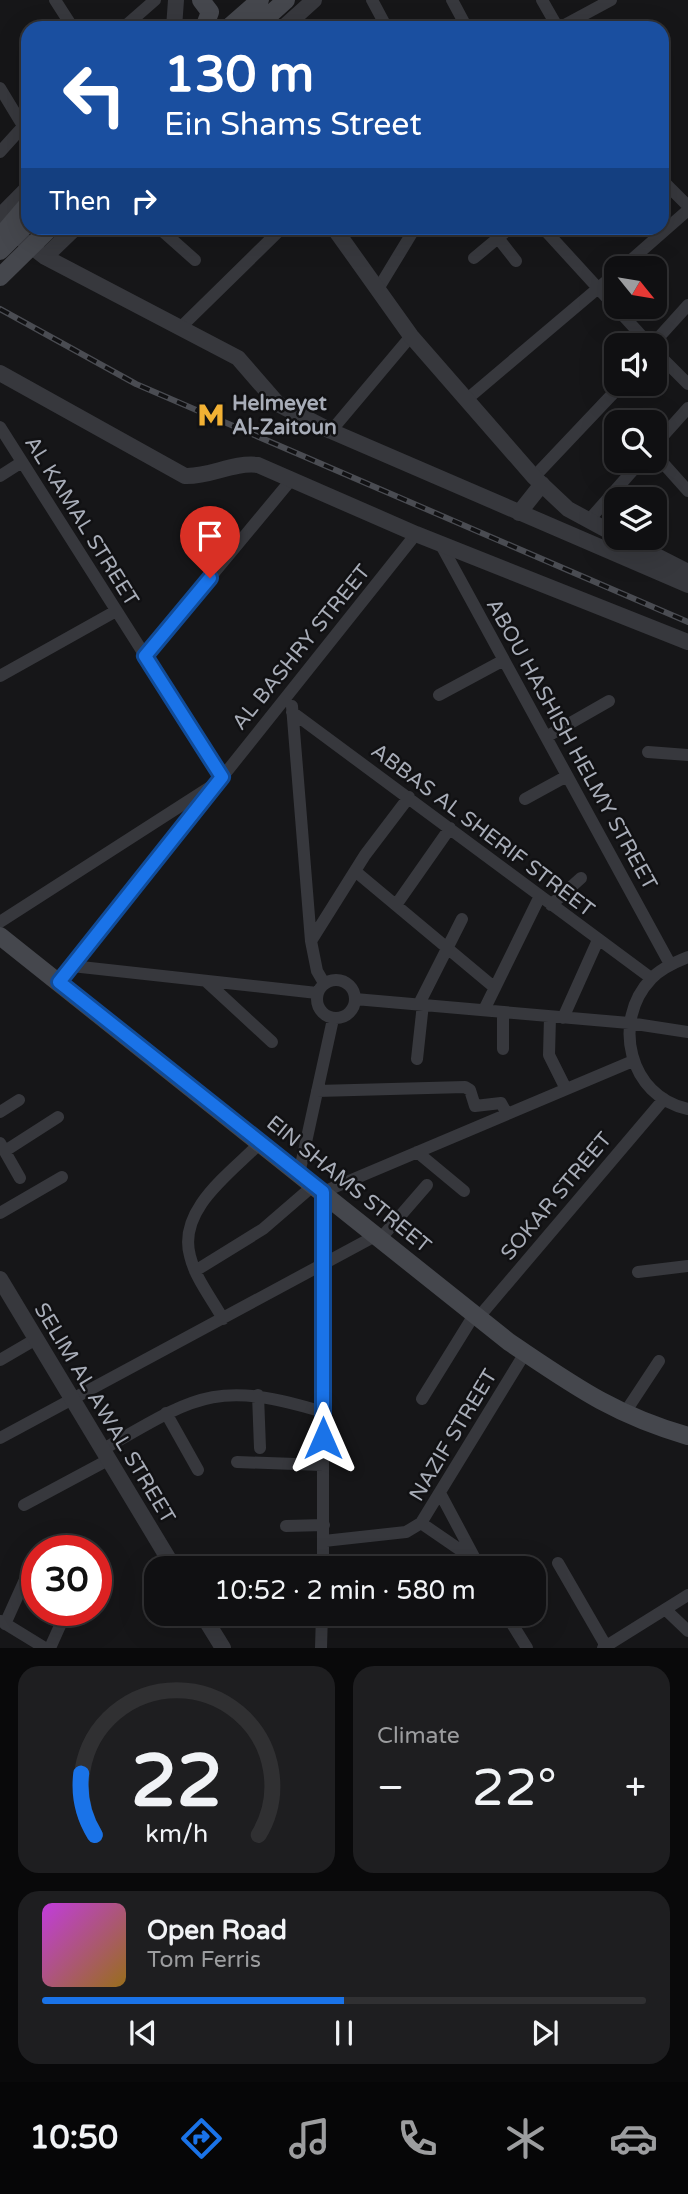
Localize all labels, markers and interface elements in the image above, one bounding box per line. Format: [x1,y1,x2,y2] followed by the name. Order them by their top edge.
[164,46,314,105] text: 130 m
[49,49,140,140] icon: left
[164,106,422,144] text: Ein Shams Street
[125,182,163,220] icon: right
[49,186,111,217] text: Then
[604,256,667,318] north arrow
[604,256,667,550] map controls
[604,333,667,396] button: sound
[232,391,337,440] place label: Helmeyet Al-Zaitoun
[196,400,226,430] metro station icon: Helmeyet Al-Zaitoun
[604,410,667,473] button: search
[19,432,144,611] street label: AL KAMAL STREET
[604,487,667,550] button: layers
[180,506,240,578] pin
[191,517,229,555] icon: arrive
[227,559,376,735] street label: AL BASHRY STREET
[481,594,662,894] street label: ABOU HASHISH HELMY STREET
[366,738,599,923] street label: ABBAS AL SHERIF STREET
[261,1110,436,1259] street label: EIN SHAMS STREET
[496,1127,617,1265] street label: SOKAR STREET
[29,1298,181,1528] street label: SELIM AL AWAL STREET
[404,1365,503,1506] street label: NAZIF STREET
[286,1401,360,1475] position arrow
[21,1535,112,1626] speed limit sign: 30
[214,1575,476,1606] text: 10:52 · 2 min · 580 m
[377,1722,460,1750] text: Climate
[131,1739,222,1827] text: 22
[472,1757,557,1820] text: 22°
[377,1765,404,1811] text: −
[625,1765,646,1811] text: +
[145,1819,208,1849] text: km/h
[147,1915,287,1946] text: Open Road
[147,1946,261,1974] text: Tom Ferris
[124,2014,162,2052] icon: previous
[325,2014,363,2052] icon: pause
[526,2014,564,2052] icon: next
[177,2114,226,2163] icon: directions
[285,2114,334,2163] icon: music
[393,2114,442,2163] icon: phone
[501,2114,550,2163] icon: climate
[609,2114,658,2163] icon: car
[30,2119,118,2157] text: 10:50

